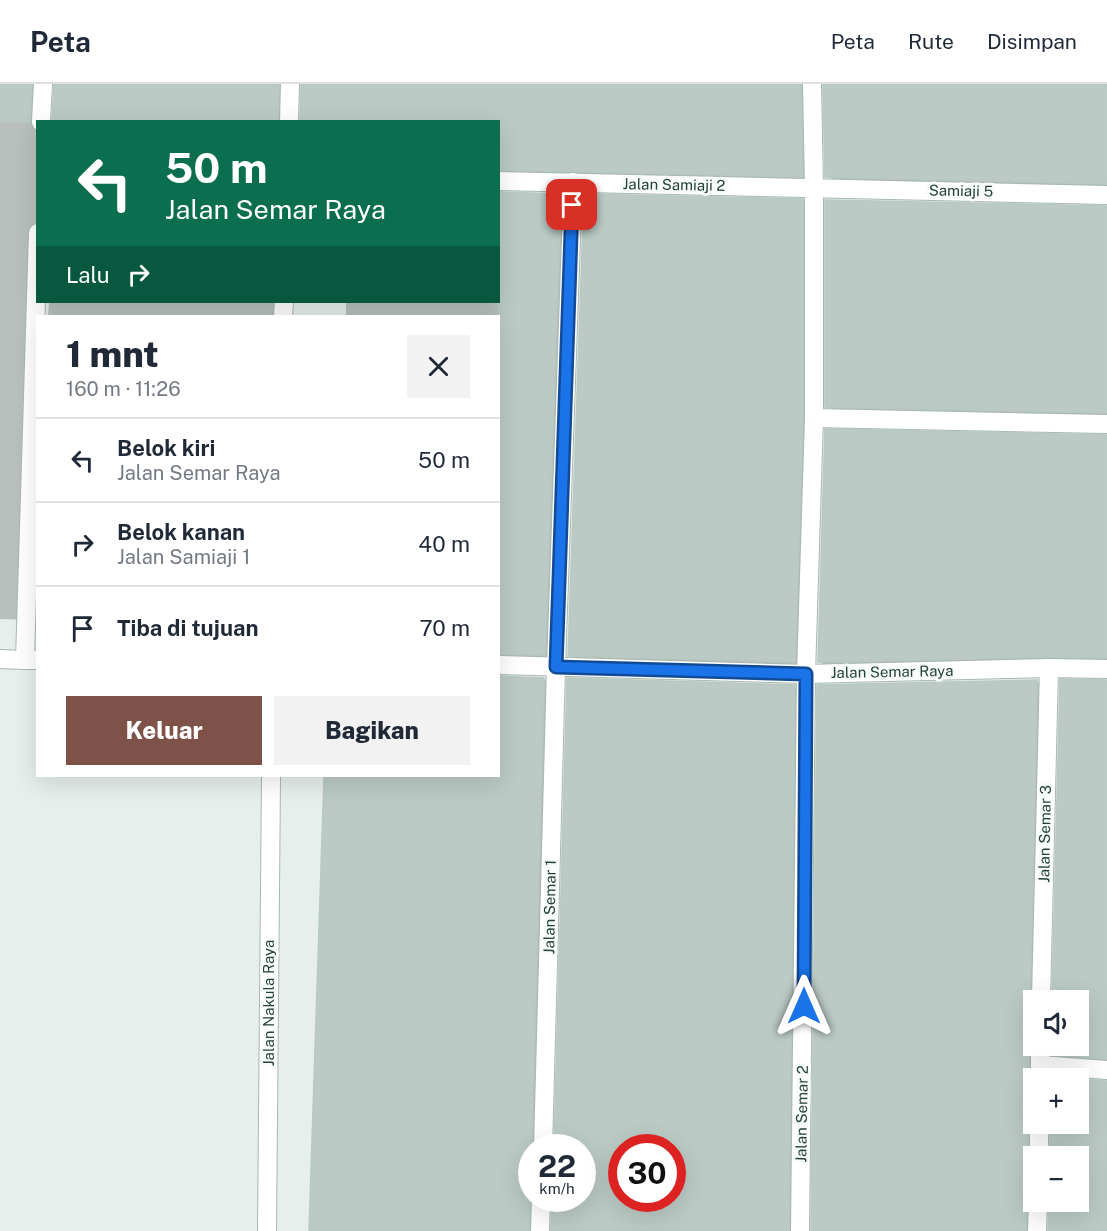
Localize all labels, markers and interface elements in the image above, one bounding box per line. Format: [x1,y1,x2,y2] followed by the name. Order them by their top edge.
[30,25,91,58] text: Peta
[831,29,875,54] text: Peta
[908,29,954,54] text: Rute
[987,29,1077,54] text: Disimpan
[165,143,268,192] text: 50 m
[66,144,144,222] icon: left
[622,175,726,194] street label: Jalan Samiaji 2
[546,179,597,230] pin
[929,181,993,200] street label: Samiaji 5
[555,188,588,221] icon: arrive
[165,193,386,225] text: Jalan Semar Raya
[122,258,155,291] icon: right
[66,262,110,288] text: Lalu
[66,333,159,375] text: 1 mnt
[407,335,470,398] button: close
[66,377,181,401] text: 160 m · 11:26
[117,435,215,461] text: Belok kiri
[66,444,99,477] icon: left
[418,447,470,473] text: 50 m
[117,461,281,485] text: Jalan Semar Raya
[117,519,245,545] text: Belok kanan
[66,528,99,561] icon: right
[418,531,470,557] text: 40 m
[117,545,250,569] text: Jalan Samiaji 1
[66,612,99,645] icon: arrive
[117,615,258,641] text: Tiba di tujuan
[419,615,470,641] text: 70 m
[831,662,953,681] street label: Jalan Semar Raya
[66,696,262,765] button: Keluar
[274,696,470,765] button: Bagikan
[1035,785,1054,883] street label: Jalan Semar 3
[540,860,559,954] street label: Jalan Semar 1
[260,940,277,1066] street label: Jalan Nakula Raya
[772,974,836,1038] position arrow
[1023,990,1089,1212] map controls
[1023,990,1089,1056] button: sound
[792,1065,811,1163] street label: Jalan Semar 2
[1023,1068,1089,1134] button: +
[608,1134,686,1212] speed limit sign: 30
[1023,1146,1089,1212] button: −
[538,1148,576,1184] text: 22
[539,1180,575,1197] text: km/h

